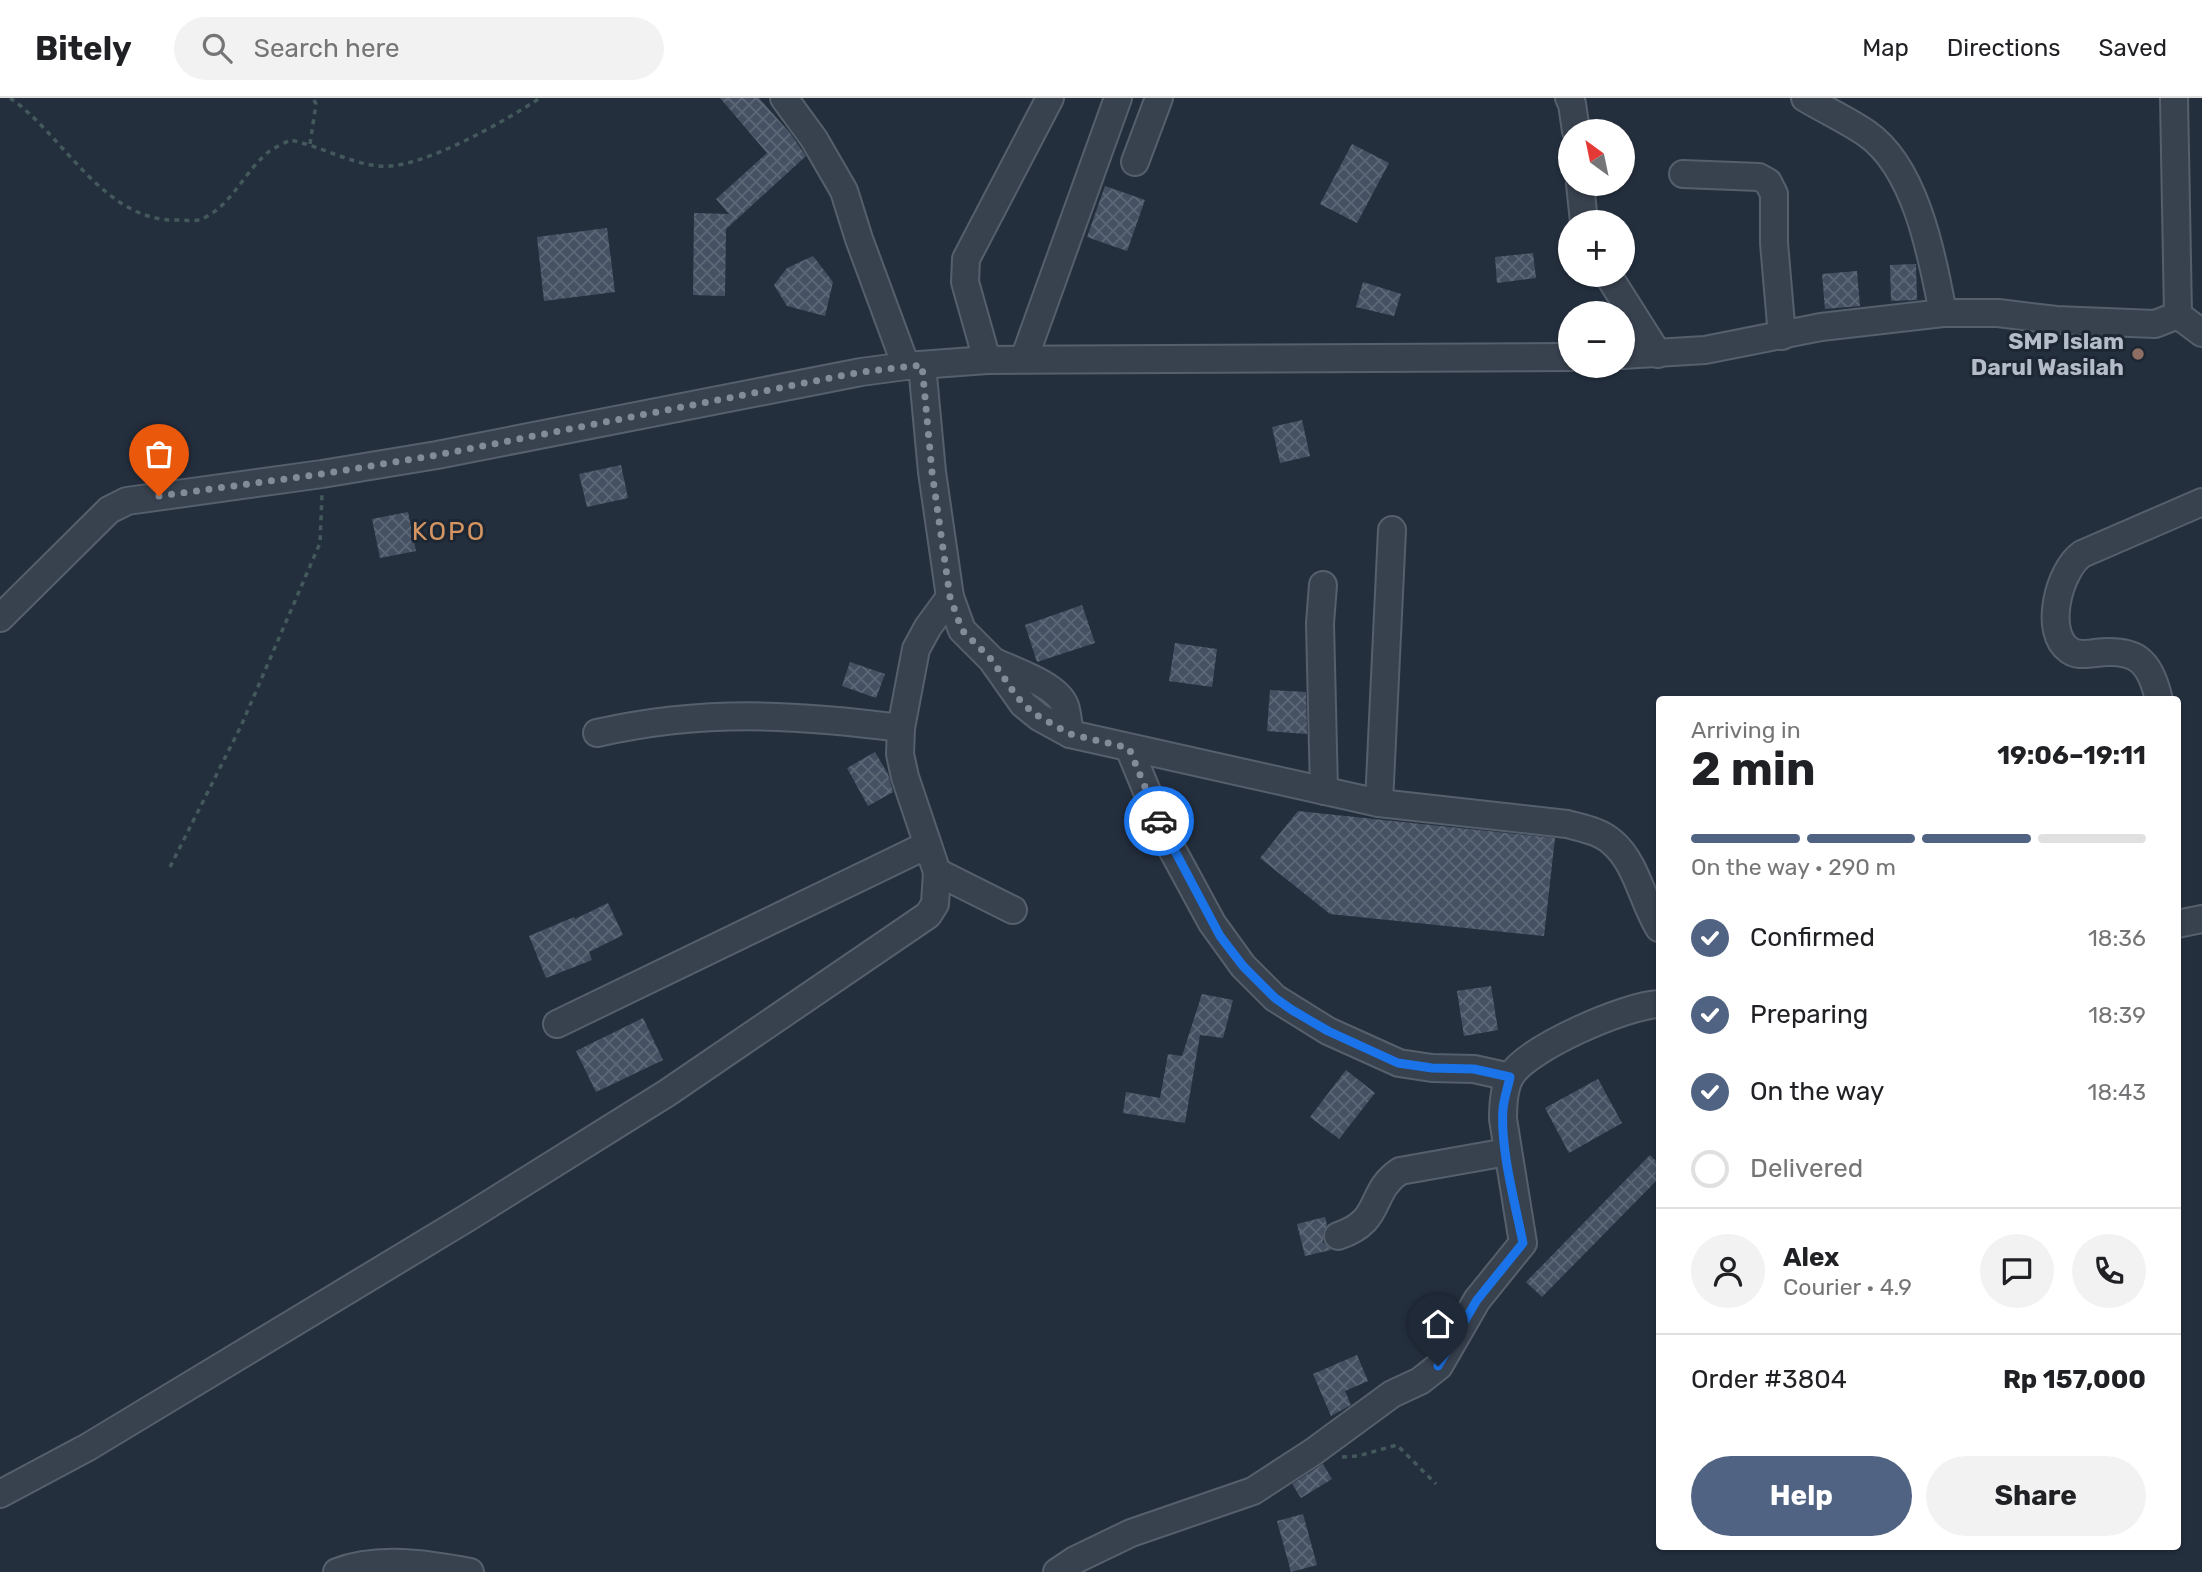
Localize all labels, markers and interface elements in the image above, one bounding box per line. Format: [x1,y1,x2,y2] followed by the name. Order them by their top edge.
[174,17,664,80] search box
[35,29,132,68] text: Bitely
[198,29,236,67] icon: search
[254,33,400,64] text: Search here
[1862,34,1909,62] text: Map
[1947,34,2060,62] text: Directions
[2098,34,2167,62] text: Saved
[1558,119,1634,196] north arrow
[1558,119,1635,378] map controls
[1558,210,1635,287] button: +
[1558,301,1635,378] button: −
[1971,327,2124,381] place label: SMP Islam Darul Wasilah
[2130,346,2146,362] marker: SMP Islam Darul Wasilah
[129,424,189,496] pin
[140,435,178,473] icon: bag
[412,516,486,547] district label: KOPO
[1691,716,1801,744] text: Arriving in
[1997,740,2146,771] text: 19:06–19:11
[1691,742,1816,797] text: 2 min
[1124,786,1194,856] courier
[1140,802,1178,840] icon: car
[1691,853,1896,881] text: On the way · 290 m
[1691,919,1729,957] icon: check
[1750,922,1875,953] text: Confirmed
[2088,924,2146,952] text: 18:36
[1691,996,1729,1034] icon: check
[1750,999,1868,1030] text: Preparing
[2088,1001,2146,1029] text: 18:39
[1691,1073,1729,1111] icon: check
[1750,1076,1884,1107] text: On the way
[2088,1078,2146,1106] text: 18:43
[1750,1153,1863,1184] text: Delivered
[1691,1234,1765,1308] button: person
[1980,1234,2054,1308] button: chat
[2072,1234,2146,1308] button: phone
[1783,1242,1839,1273] text: Alex
[1783,1273,1912,1301] text: Courier · 4.9
[1408,1294,1468,1366] pin
[1419,1305,1457,1343] icon: home
[1691,1364,1847,1395] text: Order #3804
[2003,1364,2146,1395] text: Rp 157,000
[1691,1456,1912,1536] button: Help
[1926,1456,2146,1536] button: Share

